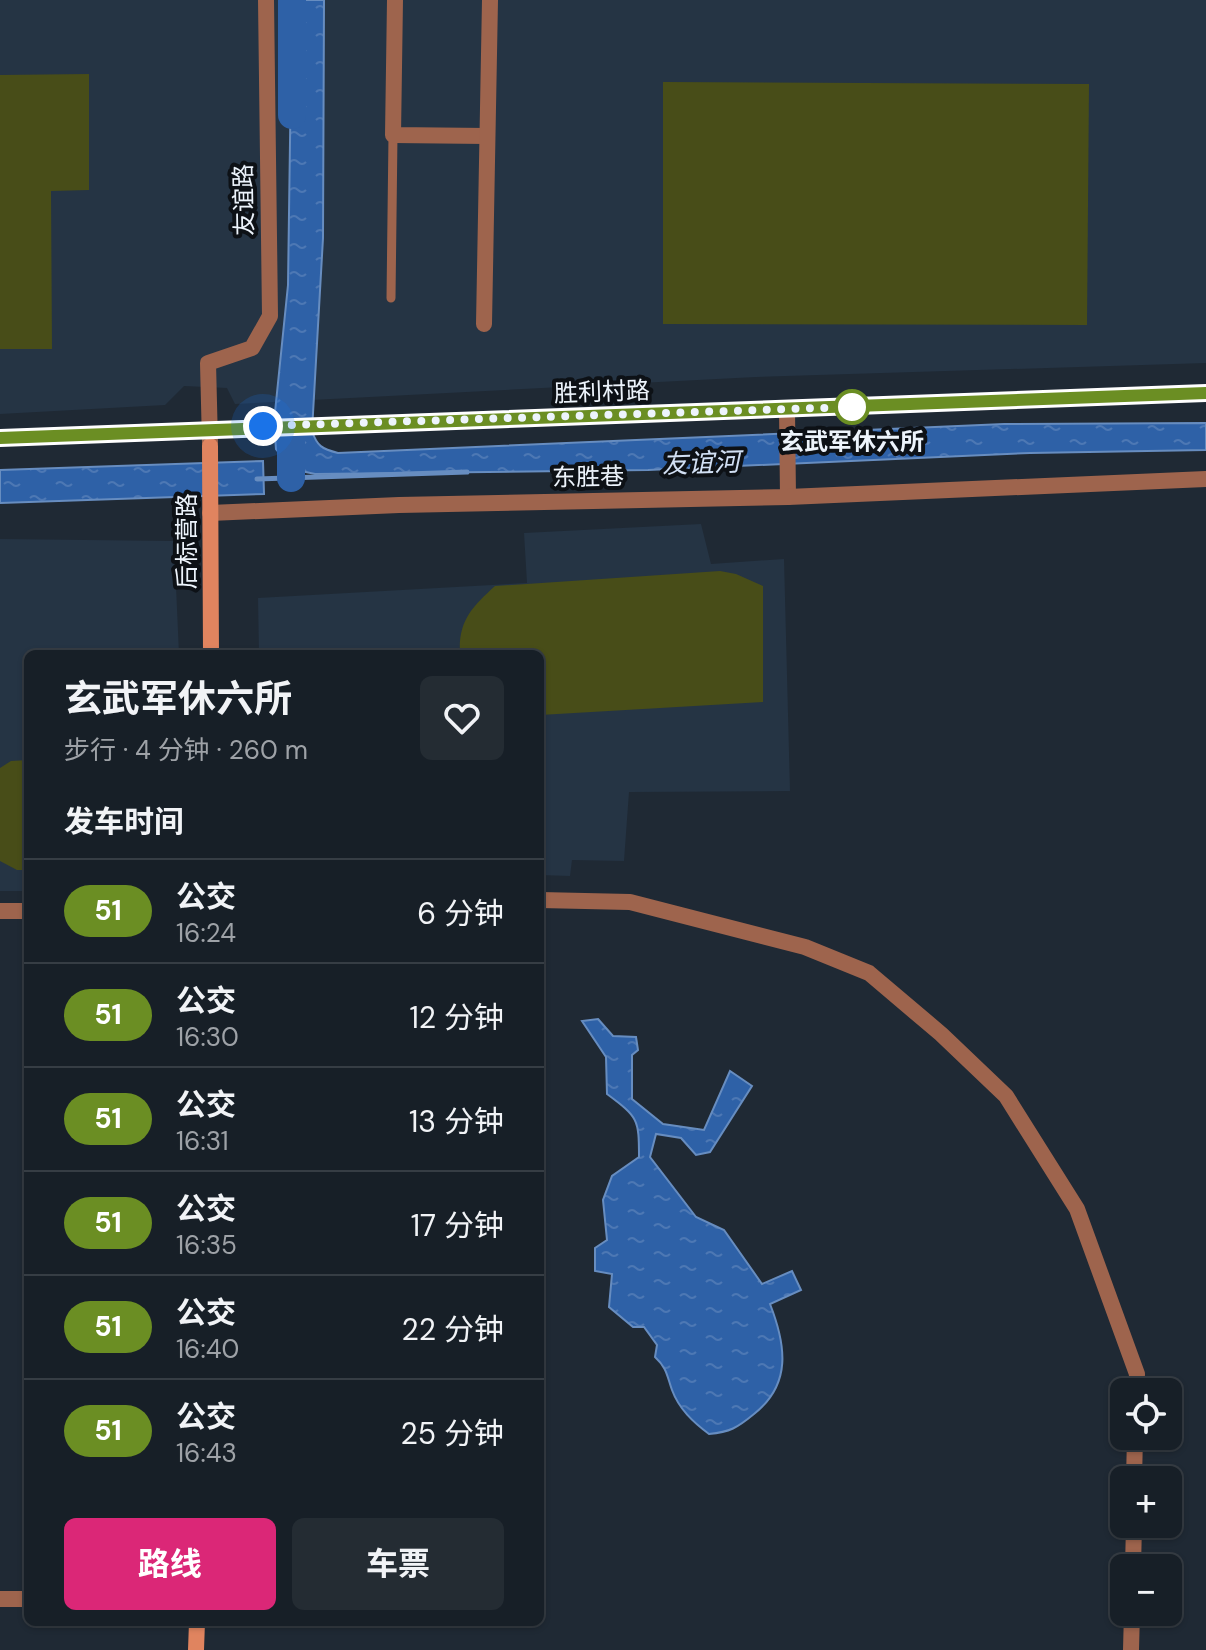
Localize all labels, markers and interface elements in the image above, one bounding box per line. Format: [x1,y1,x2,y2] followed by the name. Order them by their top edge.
[227,164,260,236] street label: 友谊路
[553,374,650,409] street label: 胜利村路
[835,390,869,424] marker: 玄武军休六所
[243,406,283,446] your location
[780,426,924,457] place label: 玄武军休六所
[661,444,746,481] water label: 友谊河
[552,460,624,493] street label: 东胜巷
[171,493,202,589] street label: 后标营路
[64,674,292,724] text: 玄武军休六所
[420,676,504,760] button: heart
[64,733,308,767] text: 步行 · 4 分钟 · 260 m
[64,802,184,841] text: 发车时间
[176,877,236,916] text: 公交
[94,892,122,929] text: 51
[417,894,504,933] text: 6 分钟
[176,916,236,950] text: 16:24
[176,981,236,1020] text: 公交
[94,996,122,1033] text: 51
[409,998,504,1037] text: 12 分钟
[176,1020,239,1054] text: 16:30
[176,1085,236,1124] text: 公交
[94,1100,122,1137] text: 51
[409,1102,504,1141] text: 13 分钟
[176,1124,229,1158] text: 16:31
[176,1189,236,1228] text: 公交
[94,1204,122,1241] text: 51
[411,1206,504,1245] text: 17 分钟
[176,1228,237,1262] text: 16:35
[176,1293,236,1332] text: 公交
[94,1308,122,1345] text: 51
[401,1310,504,1349] text: 22 分钟
[176,1332,239,1366] text: 16:40
[1110,1378,1182,1626] map controls
[1110,1378,1182,1450] button: locate
[176,1397,236,1436] text: 公交
[94,1412,122,1449] text: 51
[400,1414,504,1453] text: 25 分钟
[176,1436,237,1470] text: 16:43
[1110,1466,1182,1538] button: +
[64,1518,276,1610] button: 路线
[292,1518,504,1610] button: 车票
[1110,1554,1182,1626] button: −

